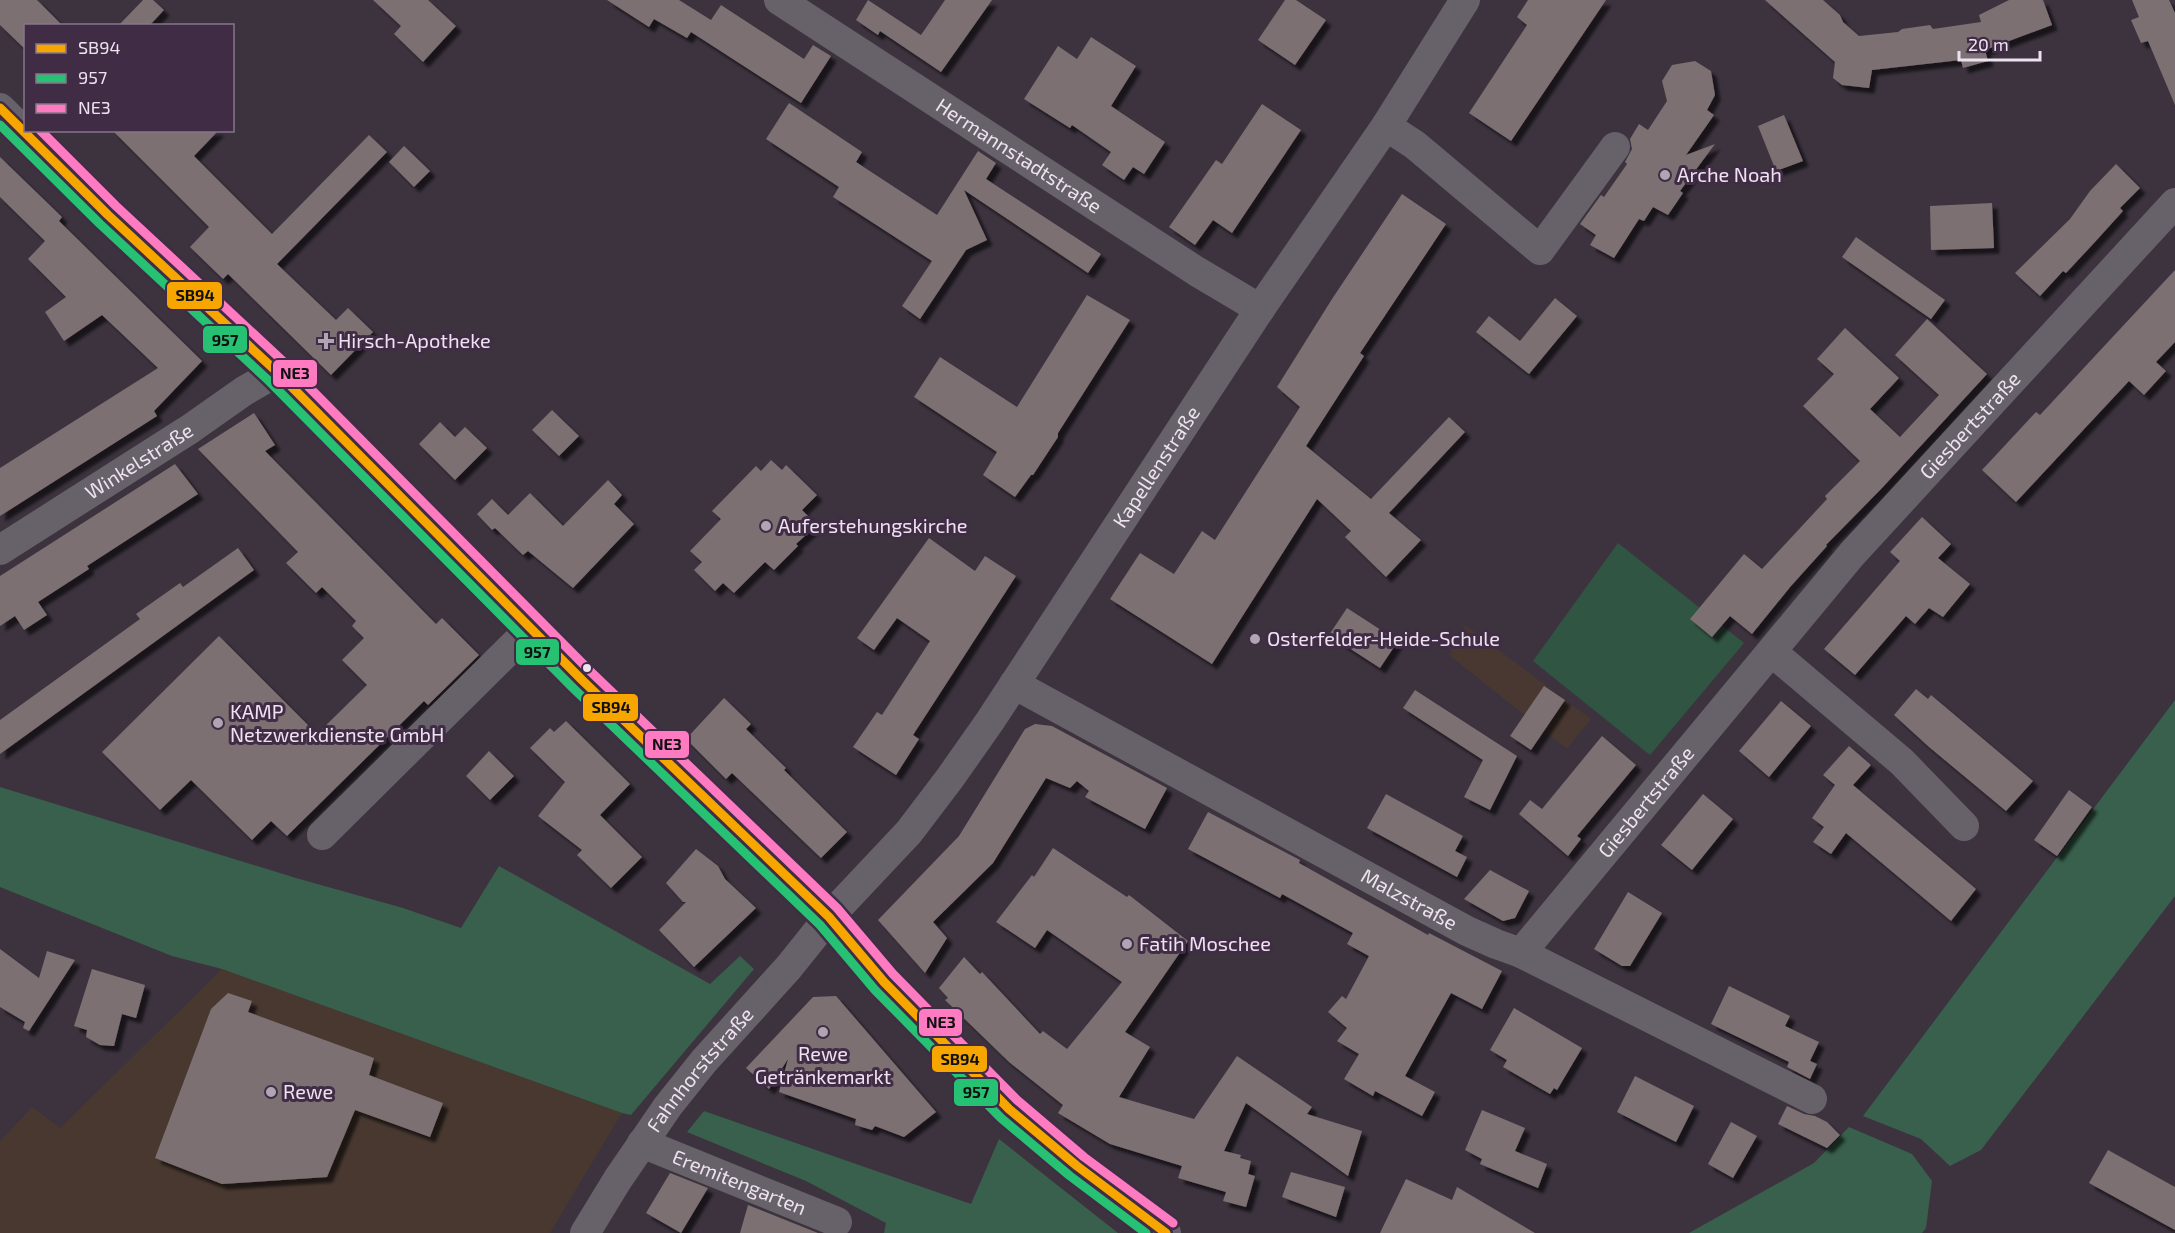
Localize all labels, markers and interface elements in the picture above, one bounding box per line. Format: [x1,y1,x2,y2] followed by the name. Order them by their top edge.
[24,24,234,132] legend
[1959,24,2040,62] scale bar
[1968,33,2009,55] text: 20 m
[78,36,121,58] text: SB94
[78,66,107,88] text: 957
[932,92,1107,218] street label: Hermannstadtstraße
[78,96,111,118] text: NE3
[1677,162,1782,186] place label: Arche Noah
[1658,168,1672,182] marker: Arche Noah
[166,281,223,310] line badge: SB94
[175,285,215,304] text: SB94
[202,325,248,354] line badge: 957
[338,328,491,352] place label: Hirsch-Apotheke
[212,330,239,349] text: 957
[319,334,333,348] marker: Hirsch-Apotheke
[272,359,318,388] line badge: NE3
[280,363,310,382] text: NE3
[1914,366,2025,484] street label: Giesbertstraße
[1107,401,1204,532] street label: Kapellenstraße
[80,417,197,504] street label: Winkelstraße
[778,513,968,537] place label: Auferstehungskirche
[759,519,773,533] marker: Auferstehungskirche
[1267,626,1500,650] place label: Osterfelder-Heide-Schule
[1248,632,1262,646] marker: Osterfelder-Heide-Schule
[515,638,560,666] line badge: 957
[524,642,551,661] text: 957
[581,662,593,674] unlabelled marker
[582,693,639,722] line badge: SB94
[591,697,631,716] text: SB94
[230,699,444,746] place label: KAMP Netzwerkdienste GmbH
[211,716,225,730] marker: KAMP Netzwerkdienste GmbH
[644,730,690,759] line badge: NE3
[652,734,682,753] text: NE3
[1592,741,1698,862] street label: Giesbertstraße
[1357,863,1462,934] street label: Malzstraße
[1139,931,1271,955] place label: Fatih Moschee
[1120,937,1134,951] marker: Fatih Moschee
[641,1002,758,1136] street label: Fahnhorststraße
[918,1008,963,1037] line badge: NE3
[926,1012,956,1031] text: NE3
[816,1025,830,1039] marker: Rewe Getränkemarkt
[755,1041,892,1088] place label: Rewe Getränkemarkt
[931,1045,988,1073] line badge: SB94
[940,1049,980,1068] text: SB94
[953,1078,999,1107] line badge: 957
[283,1079,333,1103] place label: Rewe
[963,1082,990,1101] text: 957
[264,1085,278,1099] marker: Rewe
[669,1144,810,1219] street label: Eremitengarten

